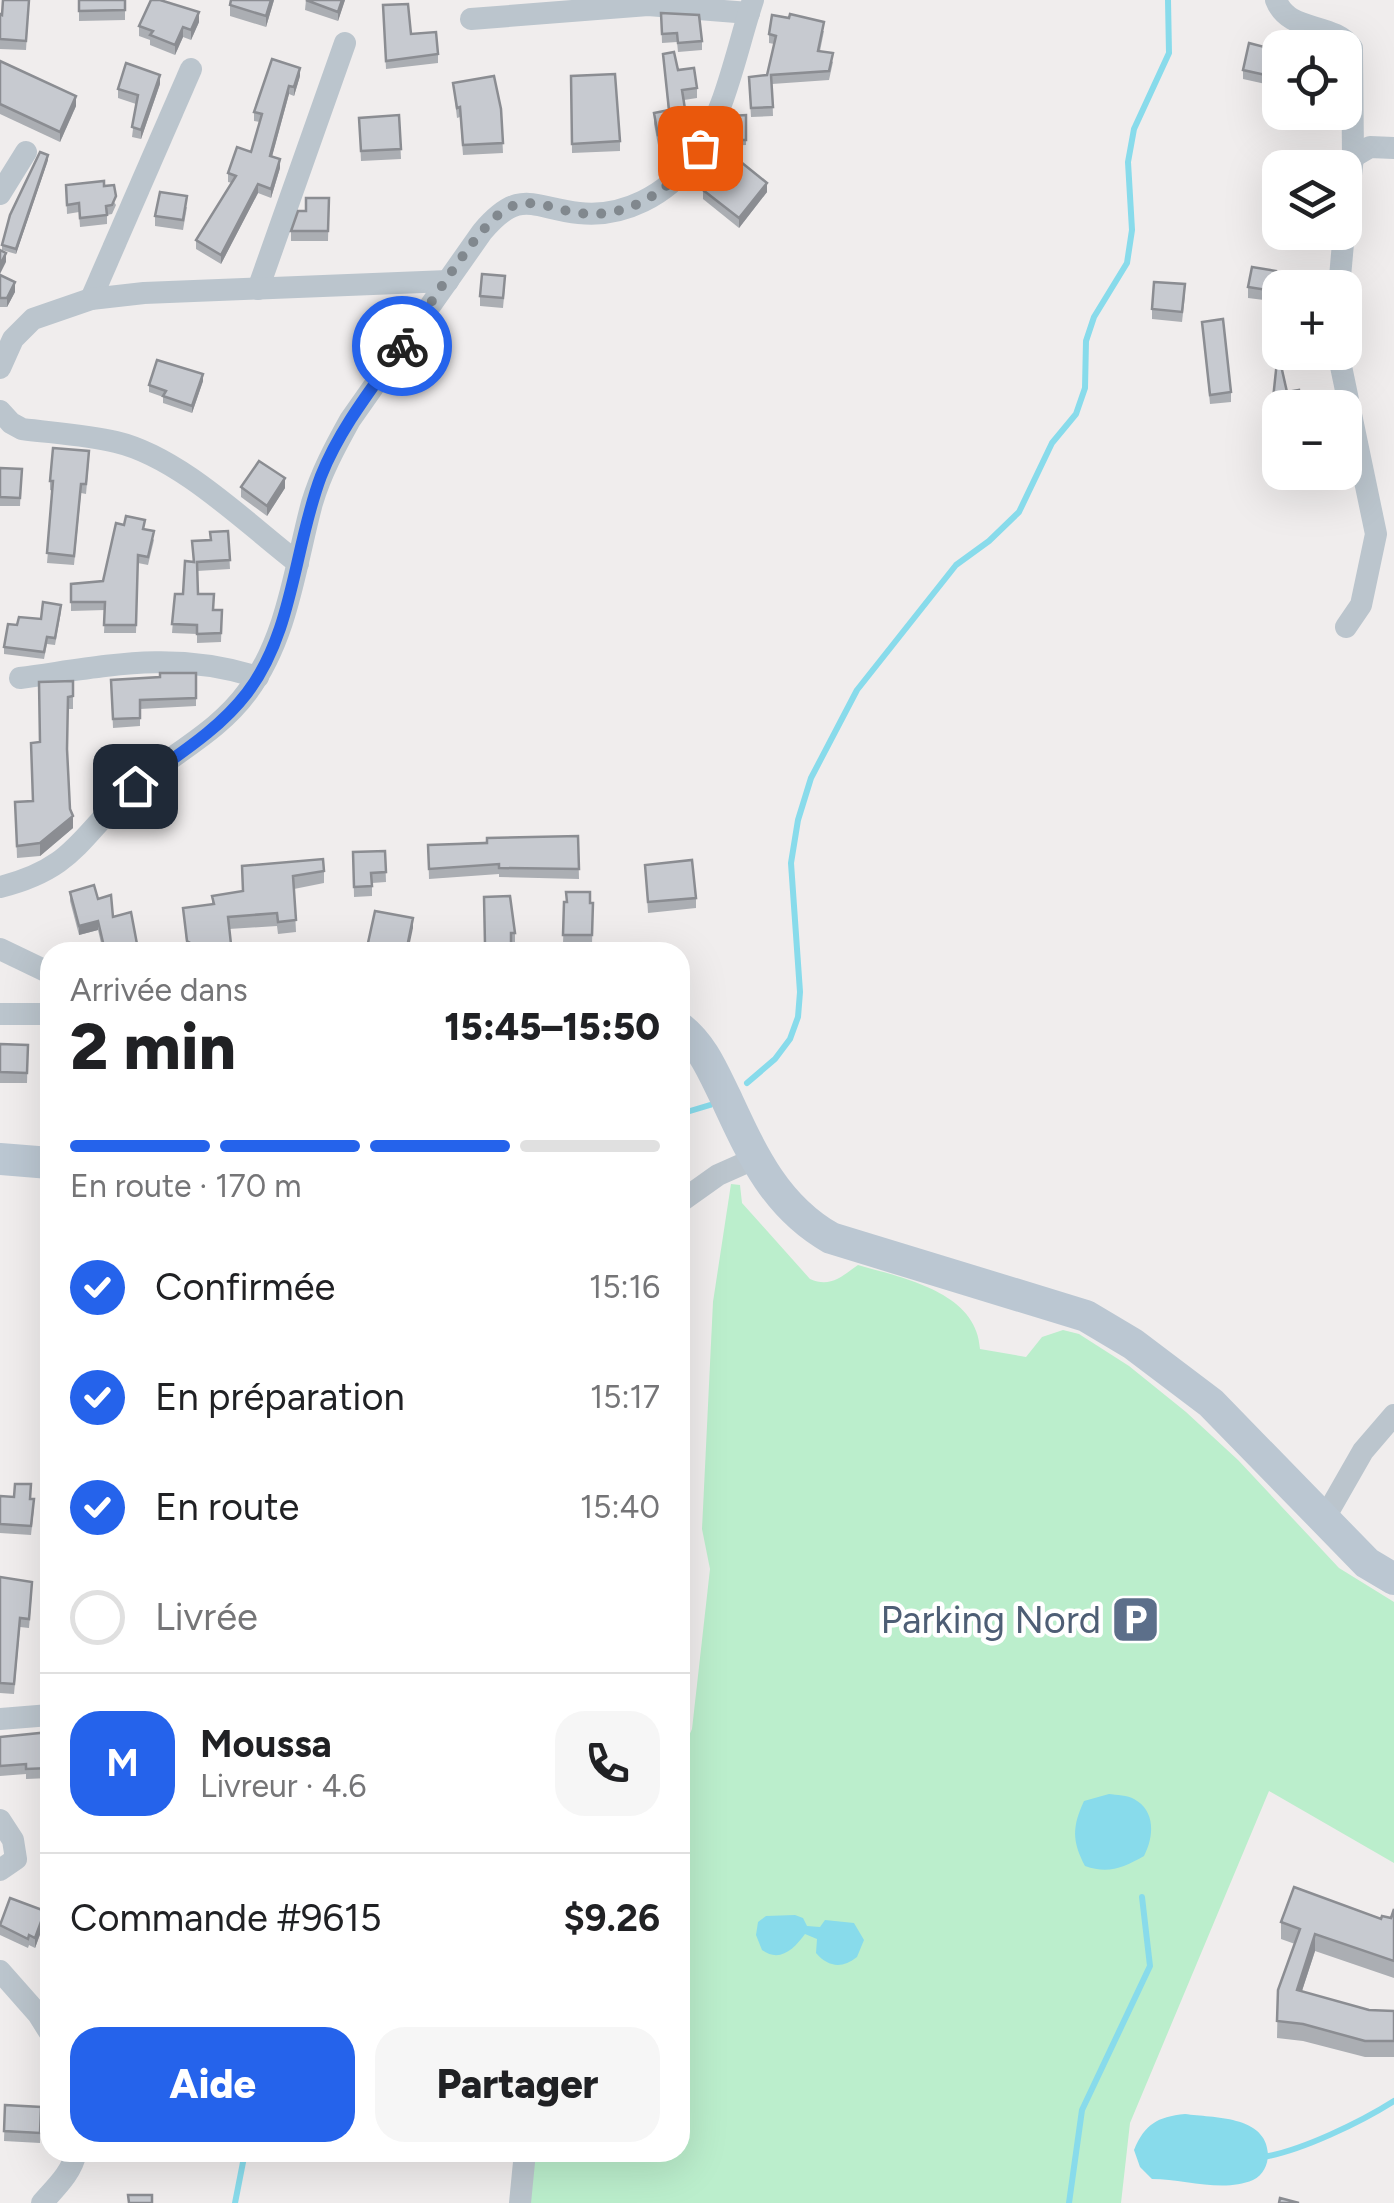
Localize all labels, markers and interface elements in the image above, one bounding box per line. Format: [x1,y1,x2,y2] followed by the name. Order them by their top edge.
[1262,30,1362,490] map controls
[1262,30,1362,130] button: locate
[658,106,743,191] pin
[673,121,728,176] icon: bag
[1262,150,1362,250] button: layers
[1262,270,1362,370] button: +
[352,296,452,396] courier
[375,319,430,374] icon: bike
[1262,390,1362,490] button: −
[93,744,178,829] pin
[108,759,163,814] icon: home
[70,971,248,1009] text: Arrivée dans
[444,1004,660,1050] text: 15:45–15:50
[70,1007,236,1085] text: 2 min
[70,1167,301,1205] text: En route · 170 m
[70,1260,125,1315] icon: check
[155,1264,335,1310] text: Confirmée
[589,1268,660,1306] text: 15:16
[70,1370,125,1425] icon: check
[155,1374,405,1420] text: En préparation
[590,1378,660,1416] text: 15:17
[70,1480,125,1535] icon: check
[155,1484,299,1530] text: En route
[580,1488,660,1526] text: 15:40
[155,1594,258,1640] text: Livrée
[1110,1594,1162,1646] parking icon: Parking Nord
[880,1597,1101,1643] place label: Parking Nord
[555,1711,660,1816] button: phone
[200,1721,332,1767] text: Moussa
[106,1740,139,1786] text: M
[200,1767,366,1805] text: Livreur · 4.6
[70,1895,382,1941] text: Commande #9615
[563,1895,660,1941] text: $9.26
[70,2027,355,2142] button: Aide
[375,2027,660,2142] button: Partager

